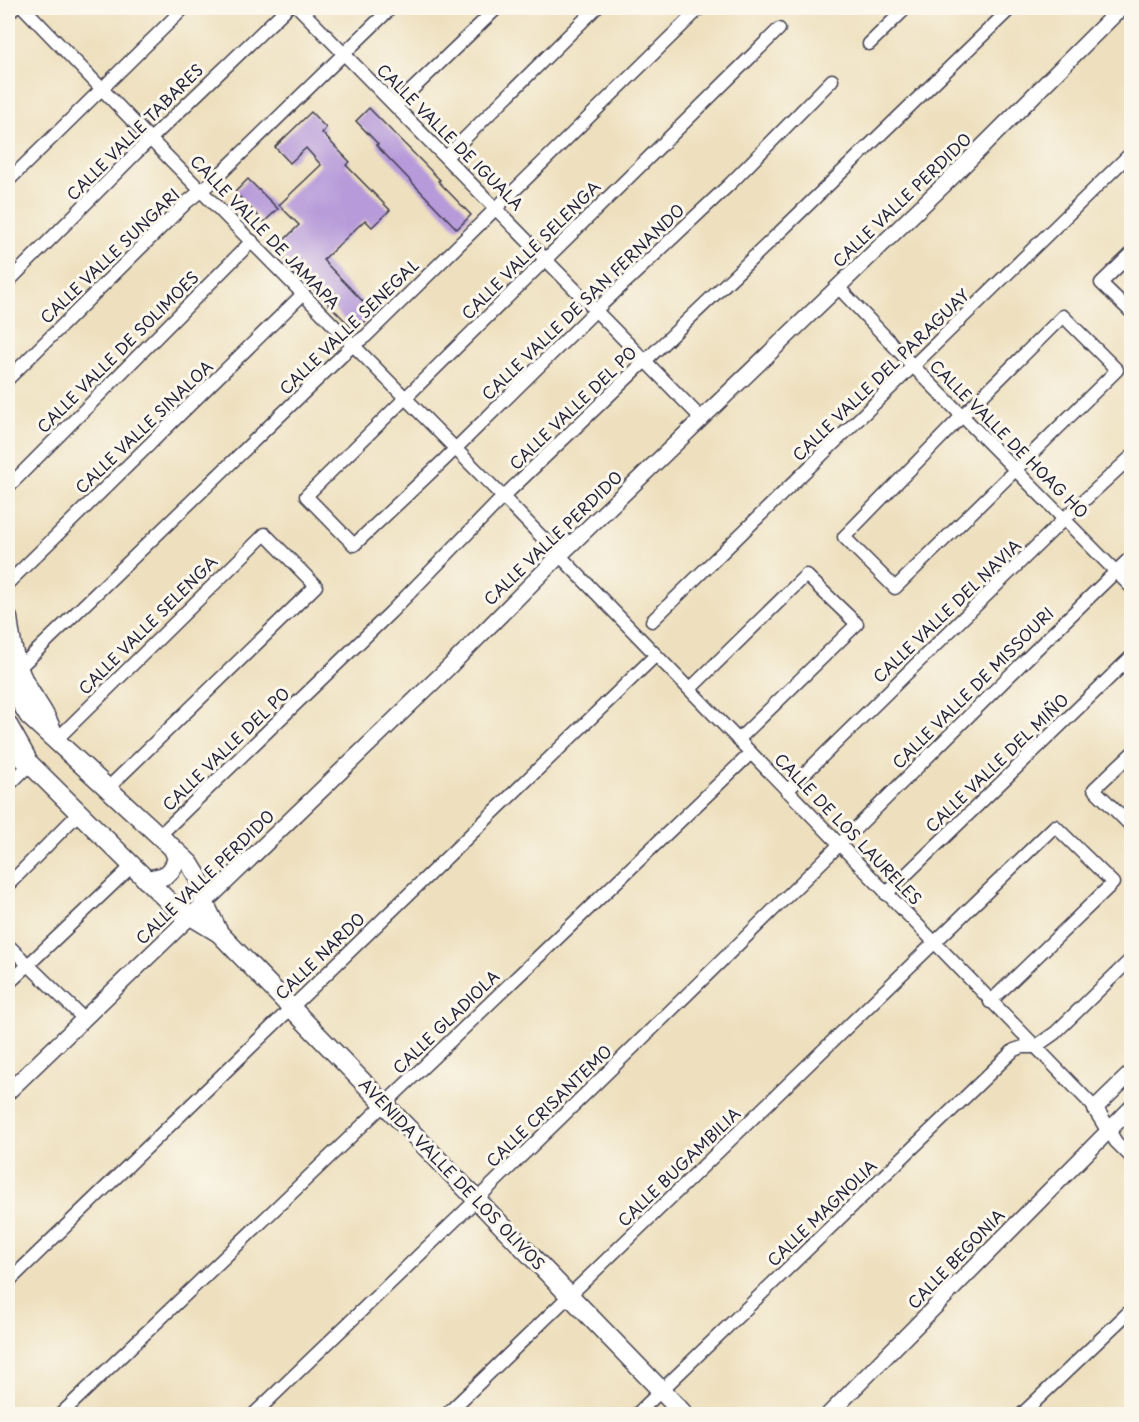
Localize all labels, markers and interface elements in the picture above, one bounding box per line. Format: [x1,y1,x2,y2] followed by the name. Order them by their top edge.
[60,57,208,205] street label: CALLE VALLE TABARES
[372,57,530,215] street label: CALLE VALLE DE IGUALA
[827,127,976,272] street label: CALLE VALLE PERDIDO
[185,149,346,314] street label: CALLE VALLE DE JAMAPA
[455,174,605,324] street label: CALLE VALLE SELENGA
[34,182,184,328] street label: CALLE VALLE SUNGARI
[476,198,689,405] street label: CALLE VALLE DE SAN FERNANDO
[273,253,423,399] street label: CALLE VALLE SENEGAL
[31,265,204,438] street label: CALLE VALLE DE SOLIMOES
[786,283,974,466] street label: CALLE VALLE DEL PARAGUAY
[503,340,641,475] street label: CALLE VALLE DEL PO
[69,354,217,498] street label: CALLE VALLE SINALOA
[925,354,1094,523] street label: CALLE VALLE DE HOAG HO
[478,465,627,610] street label: CALLE VALLE PERDIDO
[867,533,1026,688] street label: CALLE VALLE DEL NAVIA
[72,549,222,699] street label: CALLE VALLE SELENGA
[886,601,1058,773] street label: CALLE VALLE DE MISSOURI
[156,681,294,816] street label: CALLE VALLE DEL PO
[919,687,1073,837] street label: CALLE VALLE DEL MIÑO
[770,747,928,910] street label: CALLE DE LOS LAURELES
[130,804,279,949] street label: CALLE VALLE PERDIDO
[269,906,369,1004] street label: CALLE NARDO
[387,964,504,1078] street label: CALLE GLADIOLA
[480,1039,617,1172] street label: CALLE CRISANTEMO
[354,1072,551,1275] street label: AVENIDA VALLE DE LOS OLIVOS
[612,1101,745,1231] street label: CALLE BUGAMBILIA
[761,1153,882,1271] street label: CALLE MAGNOLIA
[901,1203,1009,1314] street label: CALLE BEGONIA

